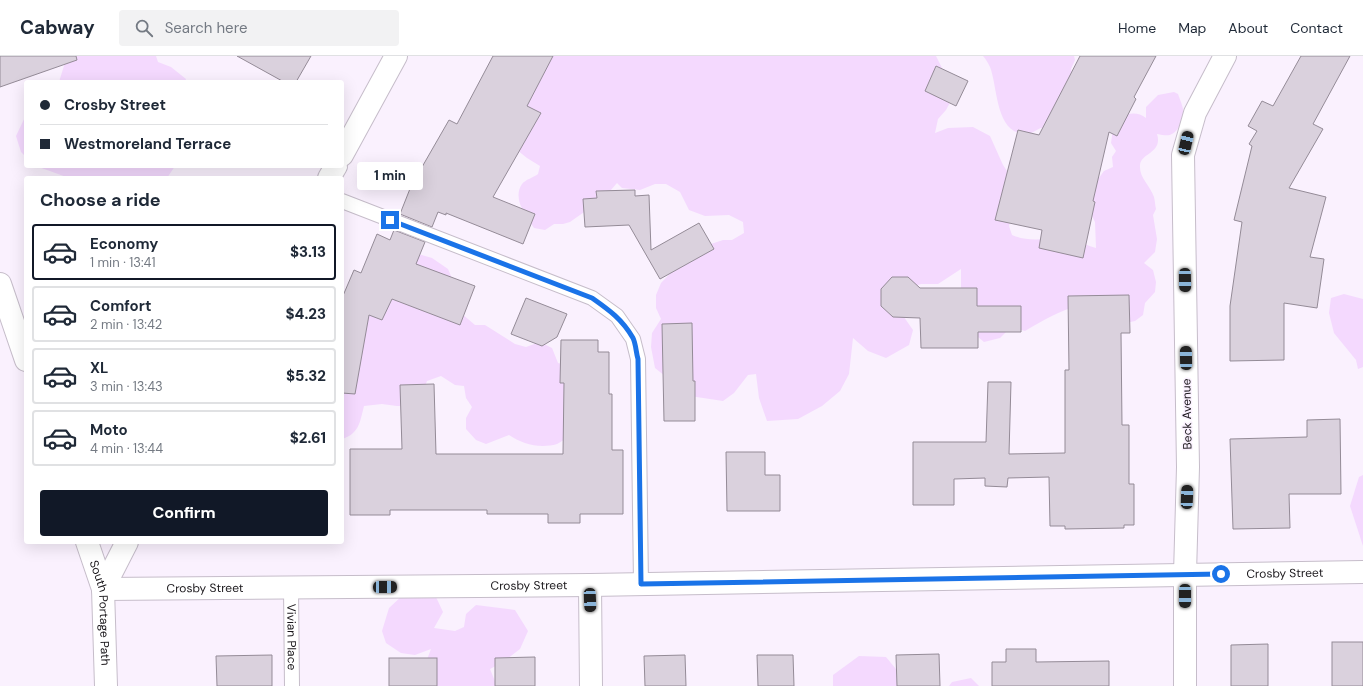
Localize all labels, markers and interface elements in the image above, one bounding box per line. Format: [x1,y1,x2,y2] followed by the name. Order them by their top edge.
[119,10,399,46] search box
[20,15,95,40] text: Cabway
[133,17,155,39] icon: search
[165,18,247,38] text: Search here
[1118,19,1156,37] text: Home
[1178,19,1206,37] text: Map
[1228,19,1268,37] text: About
[1290,19,1343,37] text: Contact
[64,95,166,115] text: Crosby Street
[1177,130,1195,156] car
[64,134,231,154] text: Westmoreland Terrace
[357,162,423,190] callout: 1 min
[374,167,406,184] text: 1 min
[40,188,161,212] text: Choose a ride
[381,211,399,229] route end
[42,234,78,270] icon: car
[90,234,158,254] text: Economy
[290,242,326,262] text: $3.13
[90,254,155,271] text: 1 min · 13:41
[1179,268,1191,292] car
[42,296,78,332] icon: car
[90,296,151,316] text: Comfort
[285,304,326,324] text: $4.23
[90,316,162,333] text: 2 min · 13:42
[1180,346,1192,370] car
[42,358,78,394] icon: car
[90,358,108,378] text: XL
[286,366,326,386] text: $5.32
[90,378,163,395] text: 3 min · 13:43
[1178,378,1196,450] street label: Beck Avenue
[42,420,78,456] icon: car
[90,420,128,440] text: Moto
[290,428,326,448] text: $2.61
[90,440,163,457] text: 4 min · 13:44
[1181,485,1193,509] car
[40,490,328,536] button: Confirm
[86,558,113,666] street label: South Portage Path
[1212,565,1230,583] route start
[1246,565,1324,582] street label: Crosby Street
[490,577,568,594] street label: Crosby Street
[166,580,244,596] street label: Crosby Street
[373,581,397,593] car
[1179,584,1191,608] car
[584,588,596,612] car
[283,604,300,671] street label: Vivian Place

